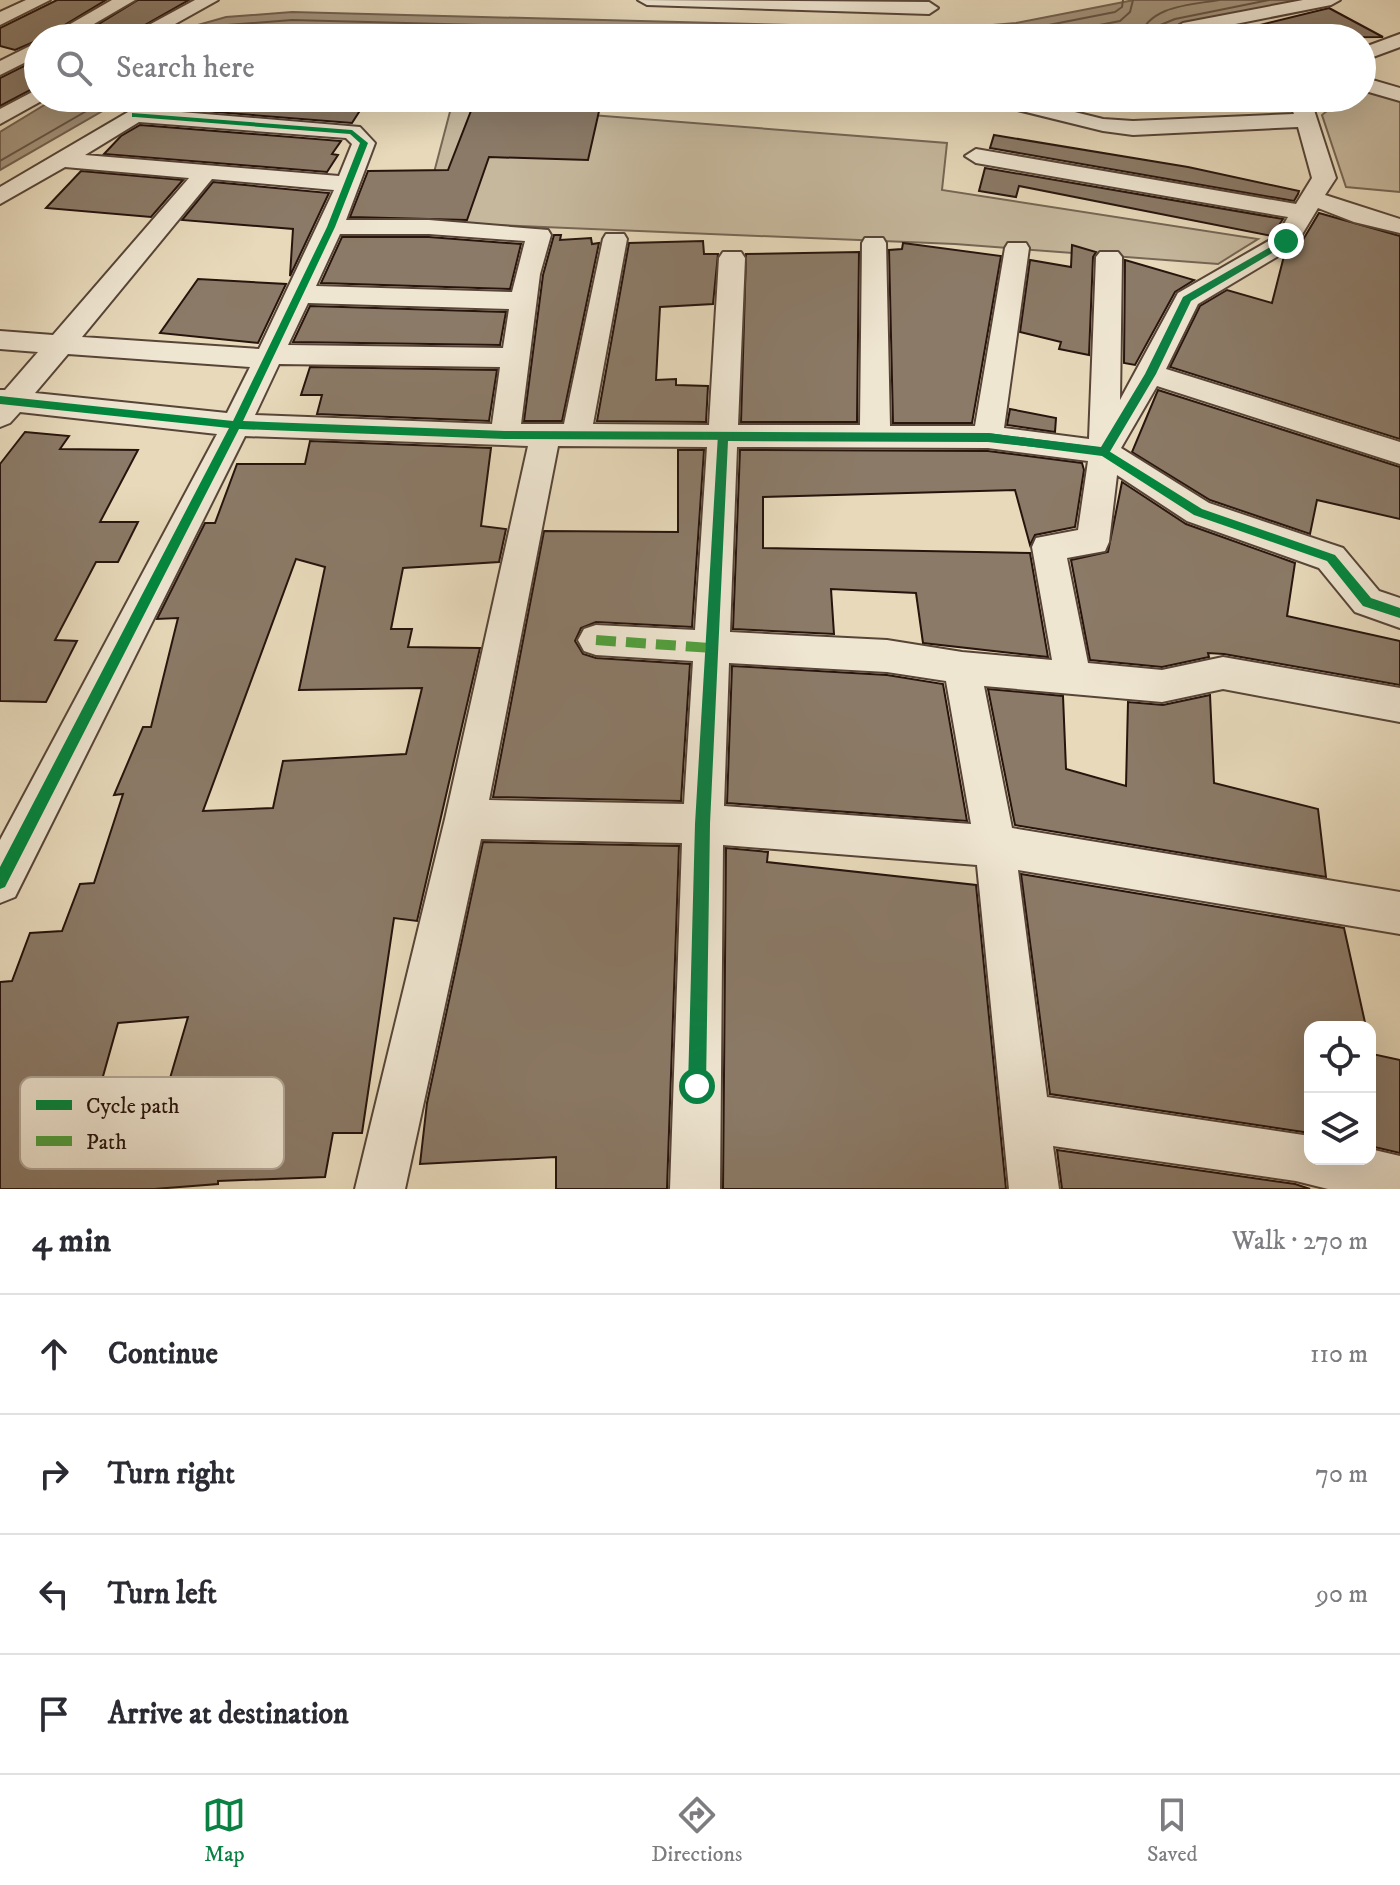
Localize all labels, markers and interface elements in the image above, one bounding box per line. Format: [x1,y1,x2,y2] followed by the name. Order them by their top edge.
[24,24,1376,112] search box
[52,46,96,90] icon: search
[116,50,255,87] text: Search here
[1268,223,1304,259] route end
[1304,1021,1376,1165] map controls
[1304,1021,1376,1093] button: locate
[679,1068,715,1104] route start
[20,1077,284,1169] legend
[86,1093,180,1120] text: Cycle path
[1304,1093,1376,1165] button: layers
[86,1129,127,1156] text: Path
[32,1220,111,1262] text: 4 min
[1232,1225,1368,1258] text: Walk · 270 m
[32,1332,76,1376] icon: ahead
[108,1336,218,1373] text: Continue
[1310,1338,1368,1371] text: 110 m
[32,1452,76,1496] icon: right
[108,1456,235,1493] text: Turn right
[1315,1458,1368,1491] text: 70 m
[32,1572,76,1616] icon: left
[108,1576,217,1613] text: Turn left
[1316,1578,1368,1611] text: 90 m
[32,1692,76,1736] icon: arrive
[108,1696,349,1733] text: Arrive at destination
[202,1793,246,1868] tab: Map
[651,1793,742,1868] tab: Directions
[1147,1793,1198,1868] tab: Saved

